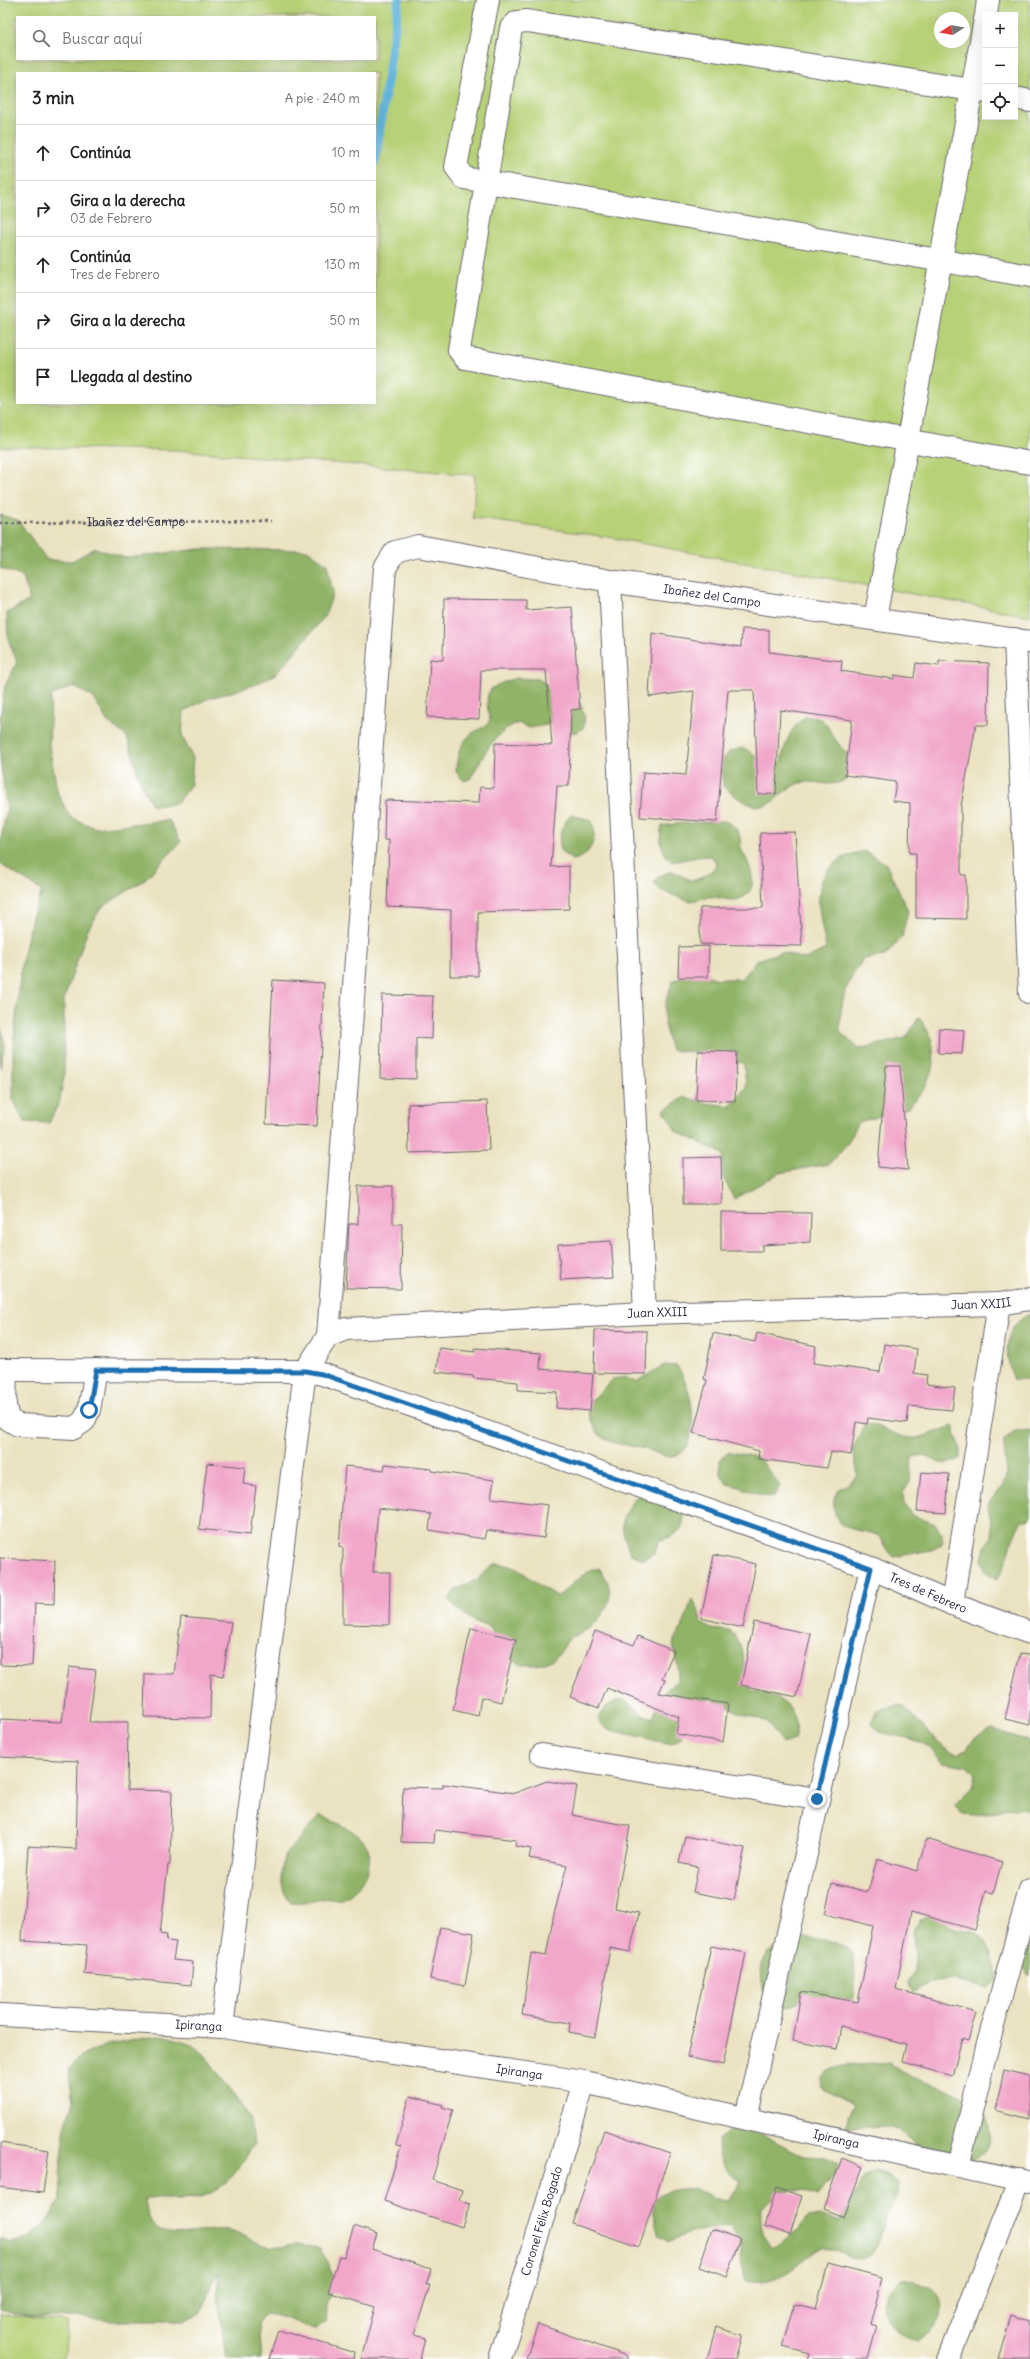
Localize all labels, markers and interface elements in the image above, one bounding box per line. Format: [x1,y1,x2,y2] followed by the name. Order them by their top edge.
[934,12,970,48] north arrow
[982,12,1018,120] map controls
[982,12,1018,48] button: +
[16,16,376,60] search box
[30,27,52,49] icon: search
[62,29,142,48] text: Buscar aquí
[982,48,1018,84] button: −
[982,84,1018,120] button: locate
[32,87,74,109] text: 3 min
[285,90,360,107] text: A pie · 240 m
[32,142,54,164] icon: ahead
[70,143,131,162] text: Continúa
[332,144,360,161] text: 10 m
[70,191,185,210] text: Gira a la derecha
[32,198,54,220] icon: right
[329,200,360,217] text: 50 m
[70,210,152,227] text: 03 de Febrero
[70,247,131,266] text: Continúa
[32,254,54,276] icon: ahead
[324,256,360,273] text: 130 m
[70,266,160,283] text: Tres de Febrero
[32,310,54,332] icon: right
[70,311,185,330] text: Gira a la derecha
[329,312,360,329] text: 50 m
[32,366,54,388] icon: arrive
[70,367,192,386] text: Llegada al destino
[87,514,186,529] street label: Ibañez del Campo
[662,581,762,610] street label: Ibañez del Campo
[951,1294,1012,1312] street label: Juan XXIII
[627,1304,688,1321] street label: Juan XXIII
[80,1401,98,1419] route start
[887,1569,969,1616] street label: Tres de Febrero
[808,1790,826,1808] route end
[175,2016,223,2034] street label: Ipiranga
[495,2061,544,2083] street label: Ipiranga
[812,2126,861,2151] street label: Ipiranga
[518,2164,565,2278] street label: Coronel Félix Bogado

